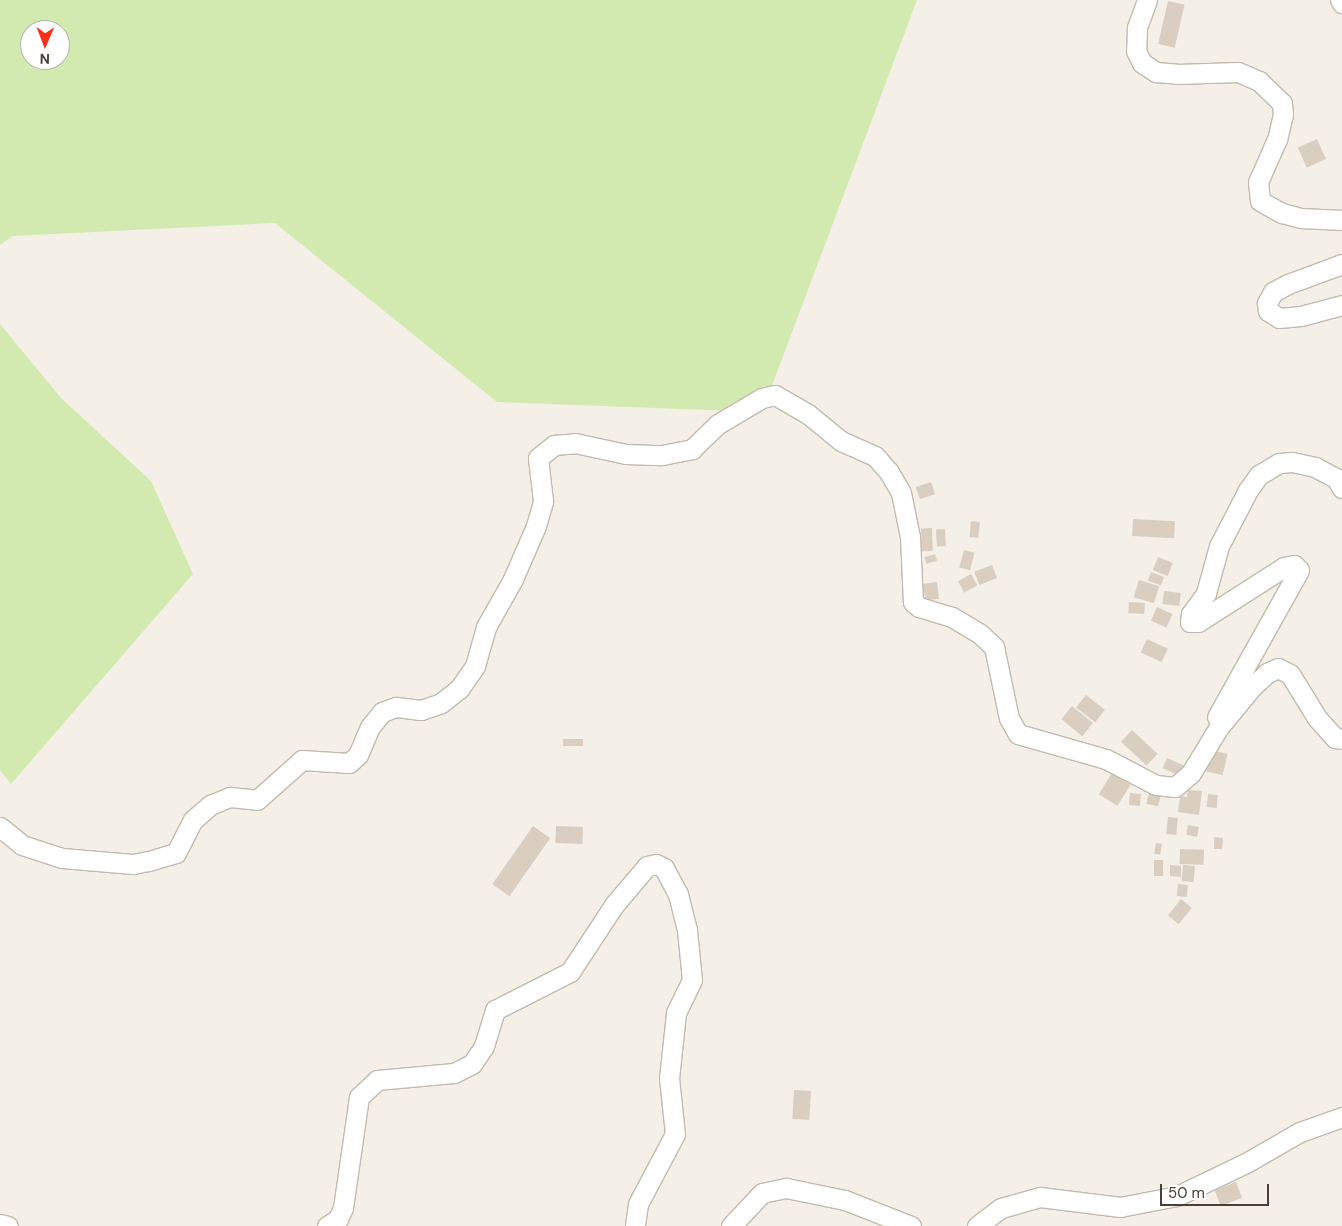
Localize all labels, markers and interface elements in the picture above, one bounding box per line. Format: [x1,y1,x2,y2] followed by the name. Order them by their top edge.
[20,20,70,70] north arrow
[39,50,50,68] text: N
[1162,1174,1271,1206] scale bar
[1168,1183,1205,1203] text: 50 m

